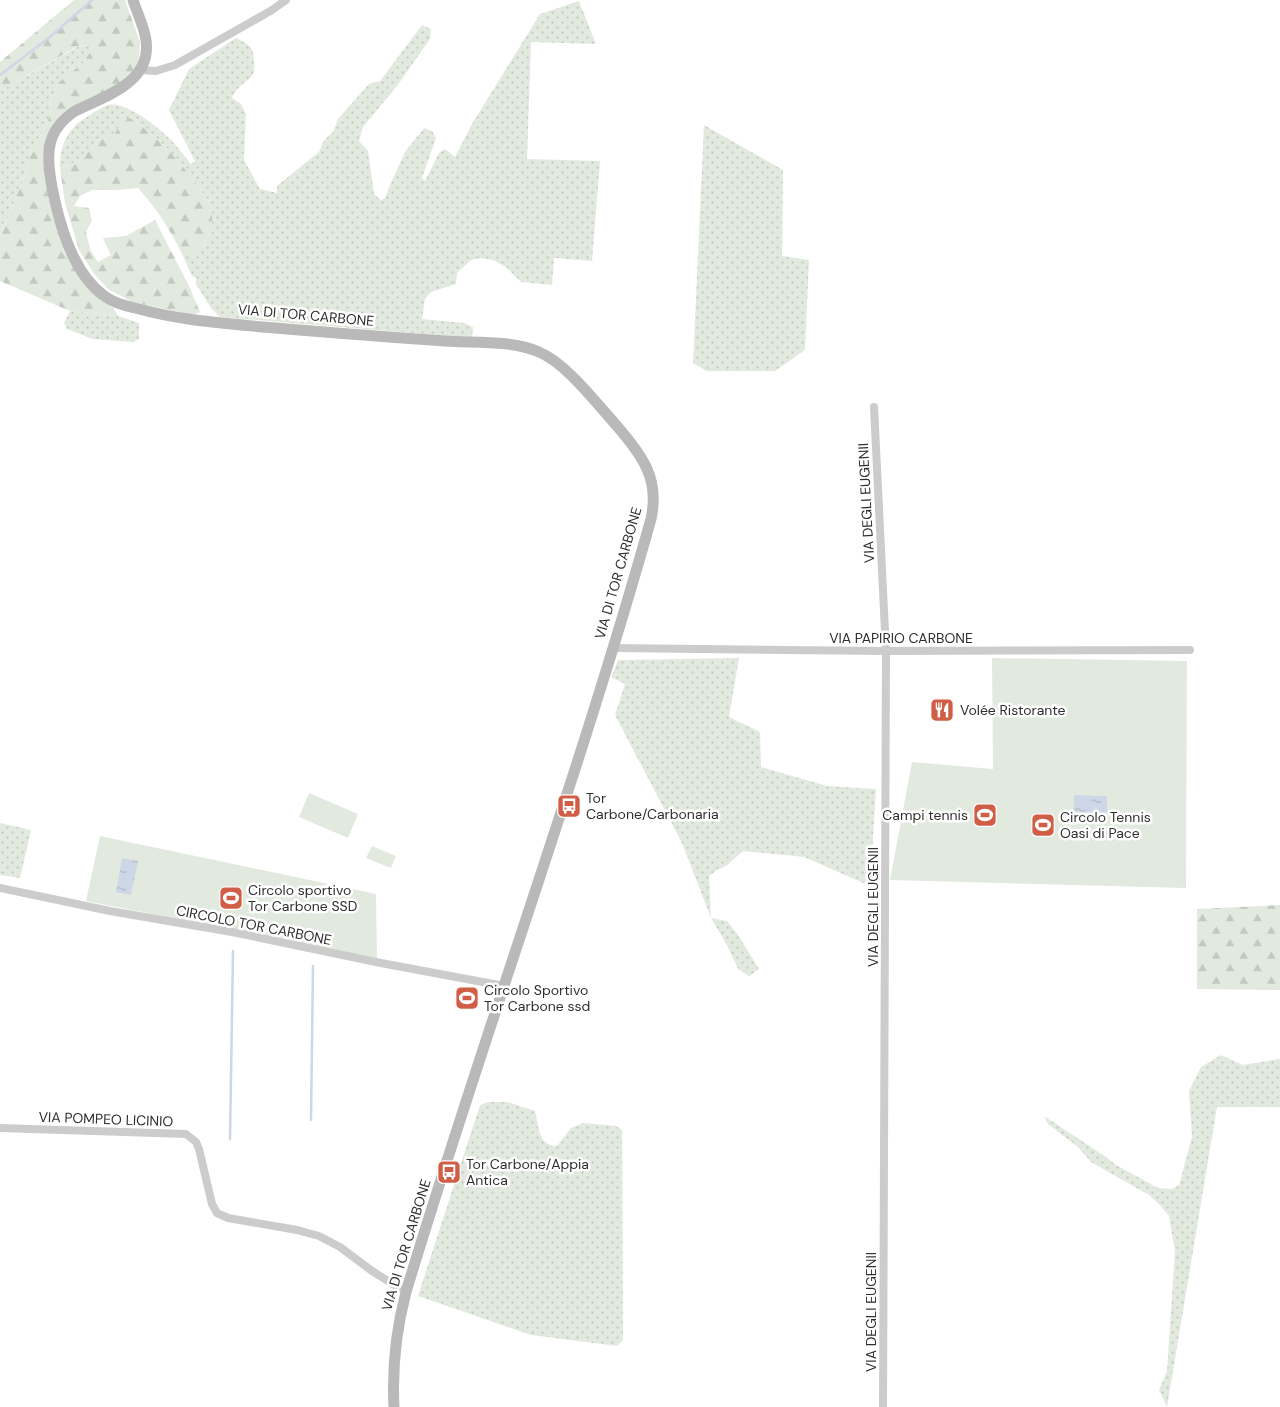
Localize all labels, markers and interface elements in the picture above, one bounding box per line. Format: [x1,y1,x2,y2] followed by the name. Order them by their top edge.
[237,300,375,330] street label: VIA DI TOR CARBONE
[854,443,878,563] street label: VIA DEGLI EUGENII
[590,505,646,641] street label: VIA DI TOR CARBONE
[829,629,973,647] street label: VIA PAPIRIO CARBONE
[929,697,955,723] restaurant icon: Volée Ristorante
[960,701,1066,719] place label: Volée Ristorante
[586,789,719,823] place label: Tor Carbone/Carbonaria
[556,793,582,819] bus stop icon: Tor Carbone/Carbonaria
[972,802,998,828] sports icon: Campi tennis
[882,806,968,824] place label: Campi tennis
[1060,808,1151,842] place label: Circolo Tennis Oasi di Pace
[1030,812,1056,838] sports icon: Circolo Tennis Oasi di Pace
[864,847,882,967] street label: VIA DEGLI EUGENII
[248,881,357,915] place label: Circolo sportivo Tor Carbone SSD
[218,885,244,911] sports icon: Circolo sportivo Tor Carbone SSD
[175,901,333,949] street label: CIRCOLO TOR CARBONE
[484,981,590,1015] place label: Circolo Sportivo Tor Carbone ssd
[454,985,480,1011] sports icon: Circolo Sportivo Tor Carbone ssd
[38,1108,174,1130] street label: VIA POMPEO LICINIO
[466,1155,589,1189] place label: Tor Carbone/Appia Antica
[436,1159,462,1185] bus stop icon: Tor Carbone/Appia Antica
[377,1177,435,1313] street label: VIA DI TOR CARBONE
[862,1252,880,1372] street label: VIA DEGLI EUGENII

